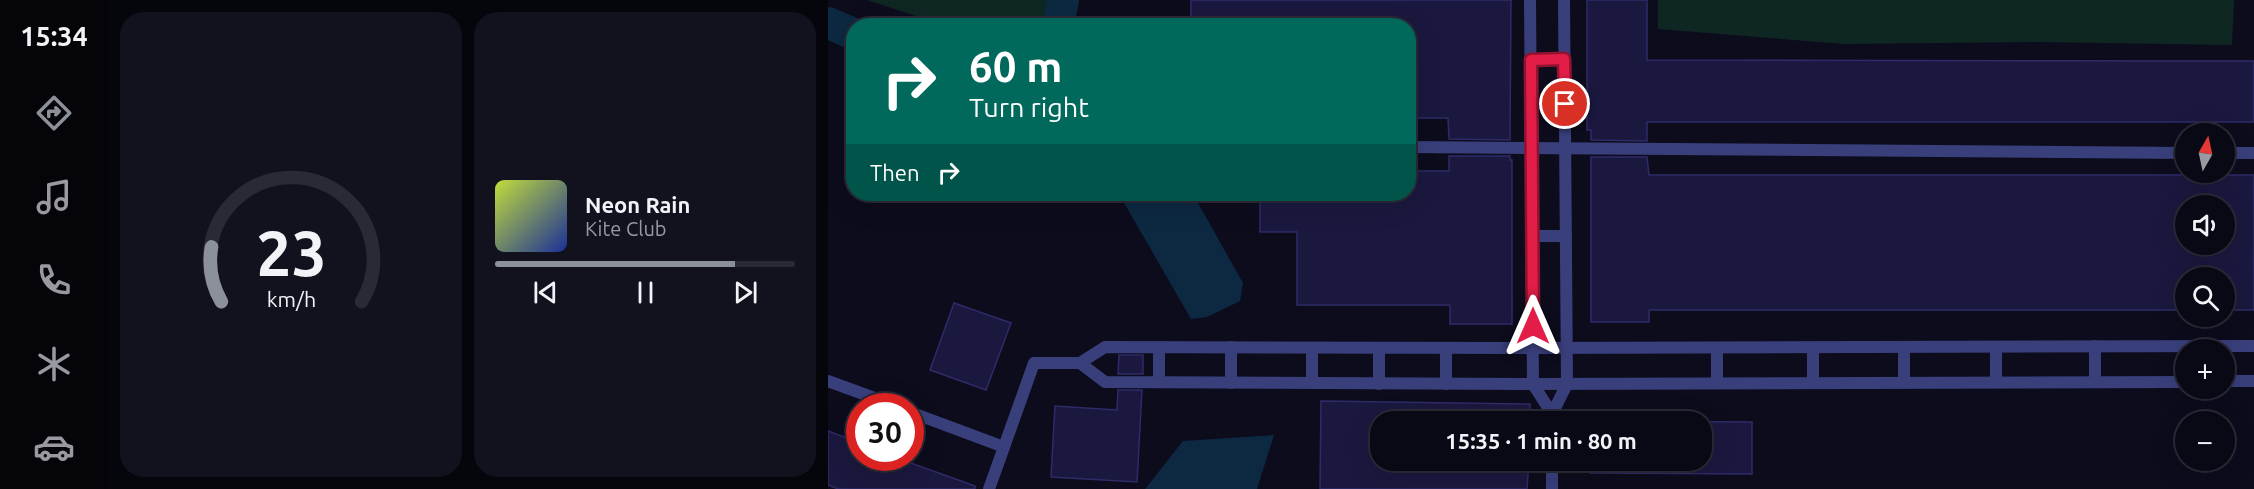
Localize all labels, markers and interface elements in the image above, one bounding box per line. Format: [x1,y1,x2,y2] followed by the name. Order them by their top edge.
[20,21,88,51] text: 15:34
[870,42,948,120] icon: right
[969,43,1063,90] text: 60 m
[1539,78,1590,129] pin
[1548,87,1581,120] icon: arrive
[33,92,75,134] icon: directions
[969,92,1089,122] text: Turn right
[2175,123,2235,183] north arrow
[2175,123,2235,471] map controls
[932,156,965,189] icon: right
[870,160,920,185] text: Then
[33,176,75,218] icon: music
[585,192,690,217] text: Neon Rain
[2175,195,2235,255] button: sound
[585,217,667,240] text: Kite Club
[256,218,326,288] text: 23
[33,259,75,301] icon: phone
[2175,267,2235,327] button: search
[529,276,562,309] icon: previous
[629,276,662,309] icon: pause
[729,276,762,309] icon: next
[266,287,316,311] text: km/h
[1501,294,1565,358] position arrow
[2175,339,2235,399] button: +
[33,343,75,385] icon: climate
[846,393,924,471] speed limit sign: 30
[2175,411,2235,471] button: −
[33,426,75,468] icon: car
[1445,428,1637,453] text: 15:35 · 1 min · 80 m

